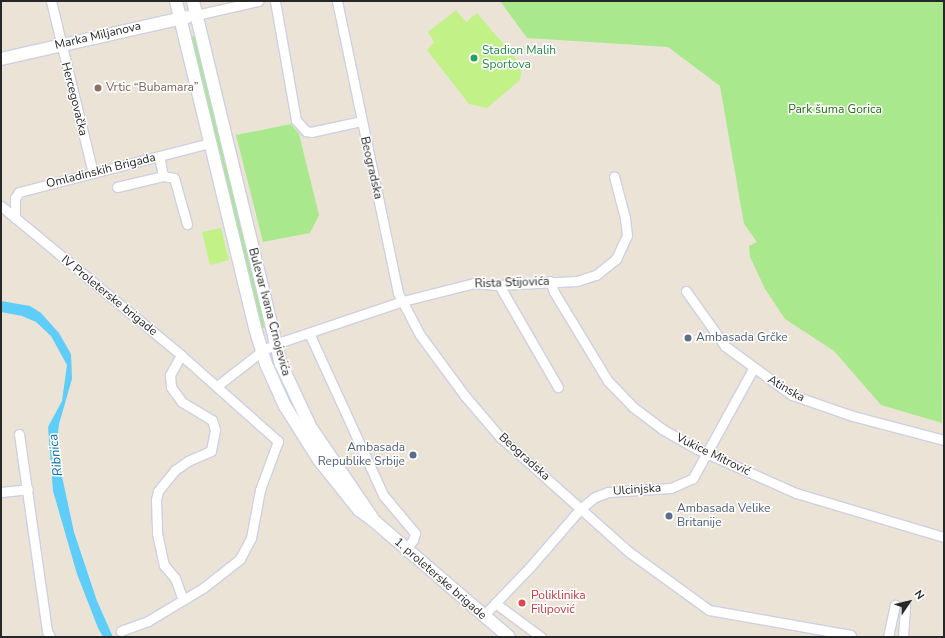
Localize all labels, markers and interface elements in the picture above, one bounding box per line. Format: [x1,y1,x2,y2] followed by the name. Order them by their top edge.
[54,19,142,53] street label: Marka Miljanova
[482,44,556,72] place label: Stadion Malih Sportova
[469,53,479,63] marker: Stadion Malih Sportova
[58,61,90,137] street label: Hercegovačka
[106,81,198,95] place label: Vrtic “Bubamara”
[93,83,103,93] marker: Vrtic “Bubamara”
[788,103,882,117] park label: Park šuma Gorica
[357,135,385,201] street label: Beogradska
[45,150,157,192] street label: Omladinskih Brigada
[245,246,293,378] street label: Bulevar Ivana Crnojevića
[58,253,160,339] street label: IV Proleterske brigade
[474,274,550,292] street label: Rista Stijovića
[696,331,788,345] place label: Ambasada Grčke
[683,333,693,343] marker: Ambasada Grčke
[765,373,807,405] street label: Atinska
[495,430,553,484] street label: Beogradska
[674,431,752,479] street label: Vukice Mitrović
[46,433,66,477] water label: Ribnica
[318,441,405,469] place label: Ambasada Republike Srbije
[408,450,418,460] marker: Ambasada Republike Srbije
[612,481,662,499] street label: Ulcinjska
[677,502,770,530] place label: Ambasada Velike Britanije
[664,511,674,521] marker: Ambasada Velike Britanije
[391,535,489,623] street label: 1. proleterske brigade
[889,582,929,622] north arrow
[911,587,928,602] text: N
[531,589,586,617] place label: Poliklinika Filipović
[516,597,528,609] marker: Poliklinika Filipović

